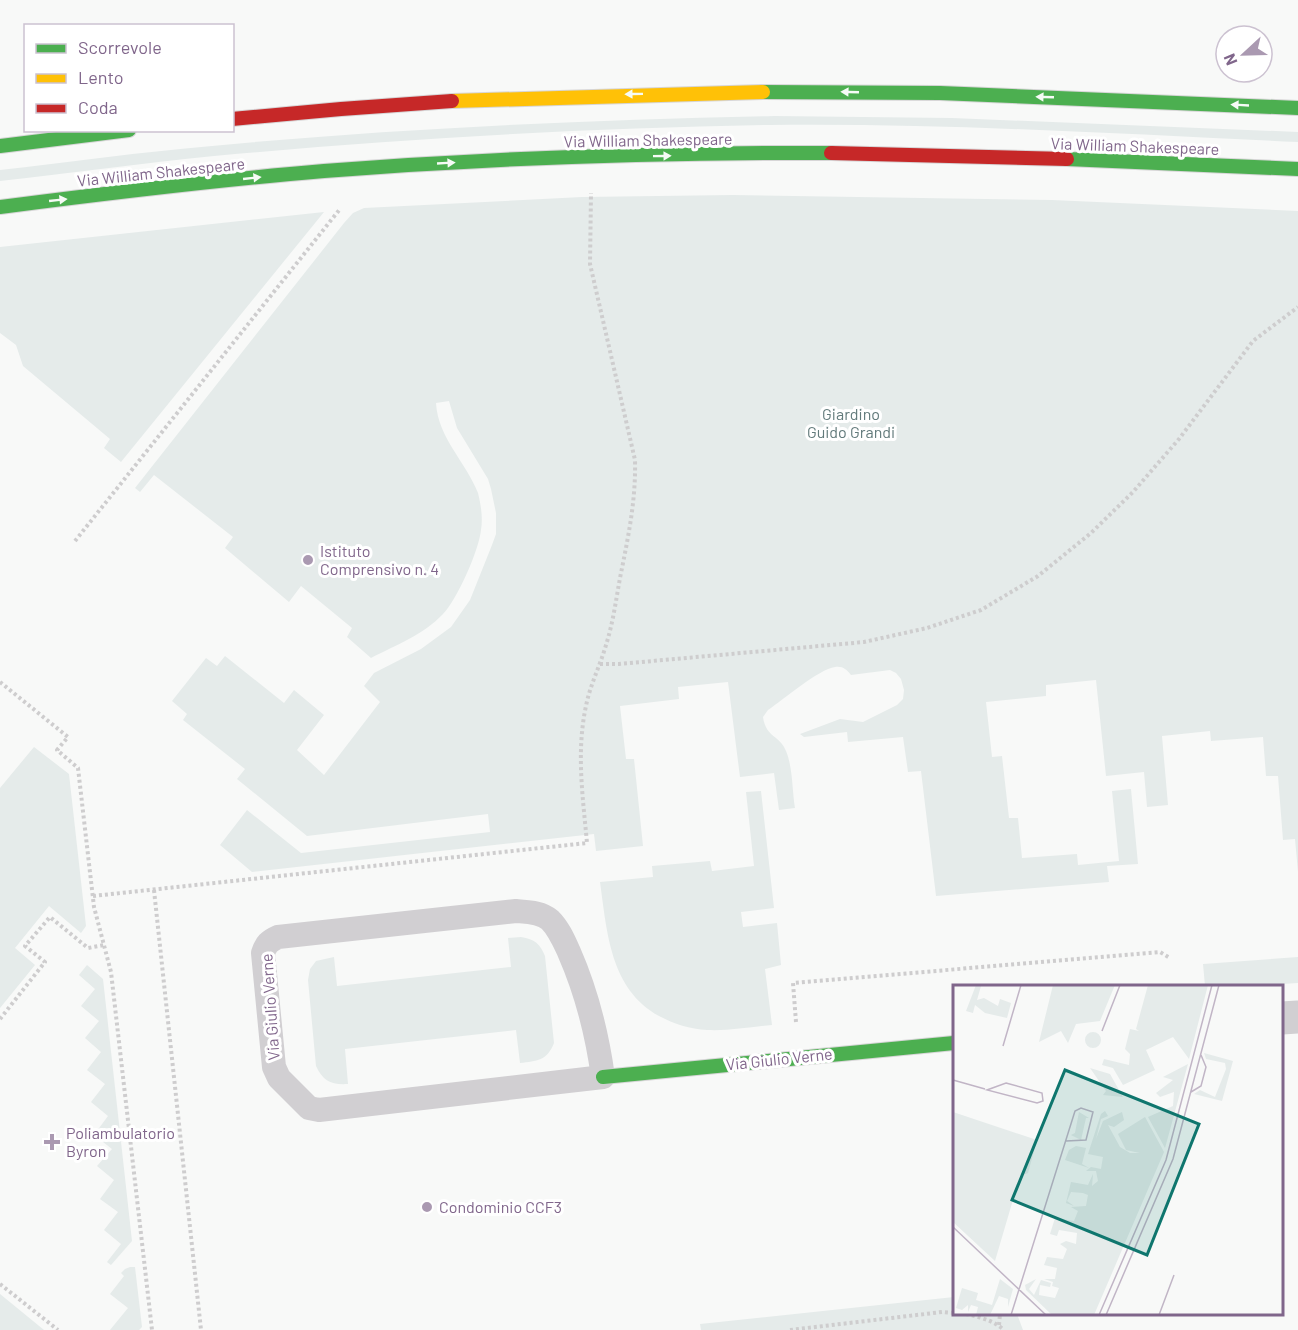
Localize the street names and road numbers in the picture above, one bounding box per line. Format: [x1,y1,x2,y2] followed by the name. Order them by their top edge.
[564,129,732,150] street label: Via William Shakespeare
[1050,133,1220,158] street label: Via William Shakespeare
[76,153,246,190] street label: Via William Shakespeare
[256,953,283,1061] street label: Via Giulio Verne
[725,1043,833,1074] street label: Via Giulio Verne

